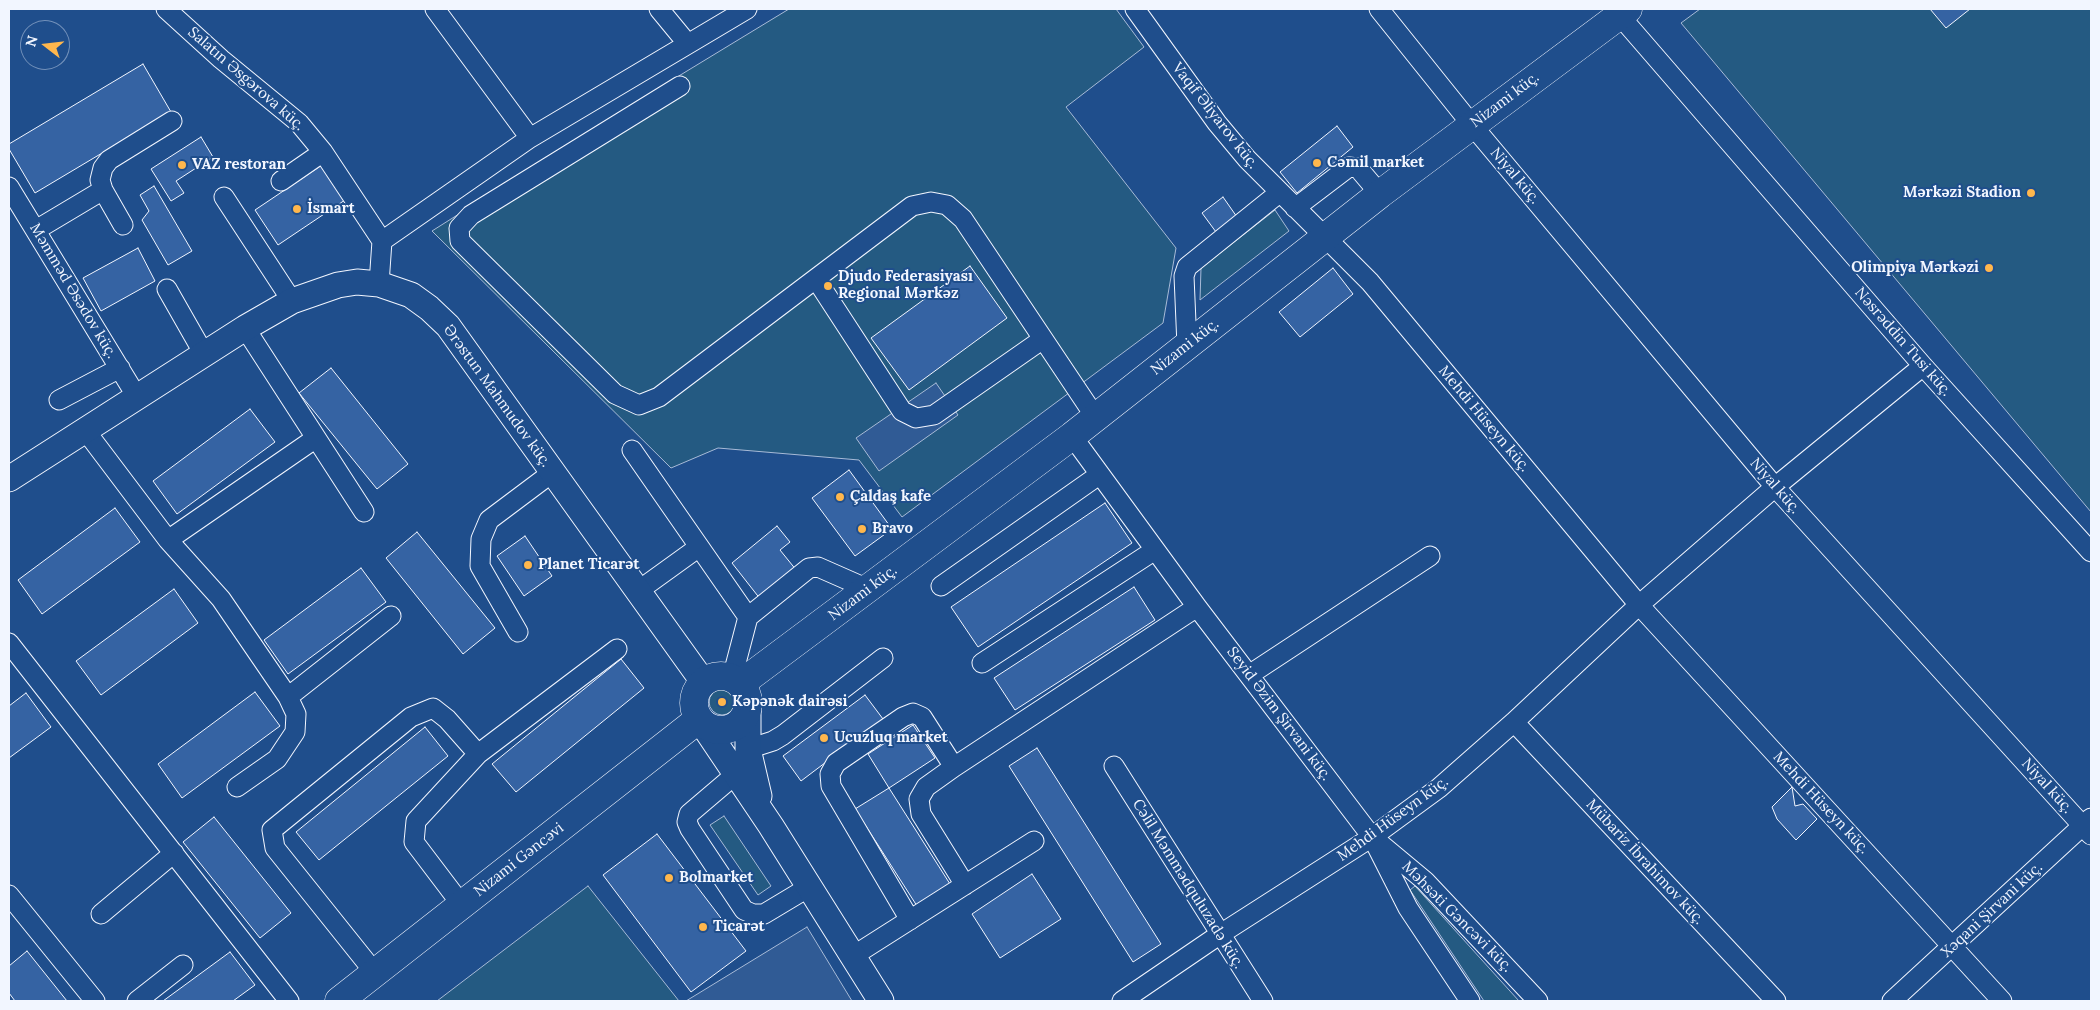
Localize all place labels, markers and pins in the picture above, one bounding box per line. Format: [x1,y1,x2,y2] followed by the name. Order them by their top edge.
[1327,154,1424,172] place label: Cəmil market
[192,156,286,174] place label: VAZ restoran
[1311,157,1323,169] marker: Cəmil market
[176,159,188,171] marker: VAZ restoran
[1903,184,2021,202] place label: Mərkəzi Stadion
[2025,187,2037,199] marker: Mərkəzi Stadion
[307,200,355,218] place label: İsmart
[291,203,303,215] marker: İsmart
[1851,259,1979,277] place label: Olimpiya Mərkəzi
[1983,262,1995,274] marker: Olimpiya Mərkəzi
[838,268,973,303] place label: Djudo Federasiyası Regional Mərkəz
[822,280,834,292] marker: Djudo Federasiyası Regional Mərkəz
[850,488,931,506] place label: Çaldaş kafe
[834,491,846,503] marker: Çaldaş kafe
[872,520,913,538] place label: Bravo
[856,523,868,535] marker: Bravo
[538,556,640,574] place label: Planet Ticarət
[522,559,534,571] marker: Planet Ticarət
[732,693,847,711] place label: Kəpənək dairəsi
[716,696,728,708] marker: Kəpənək dairəsi
[834,729,948,747] place label: Ucuzluq market
[818,732,830,744] marker: Ucuzluq market
[679,869,754,887] place label: Bolmarket
[663,872,675,884] marker: Bolmarket
[713,918,765,936] place label: Ticarət
[697,921,709,933] marker: Ticarət

